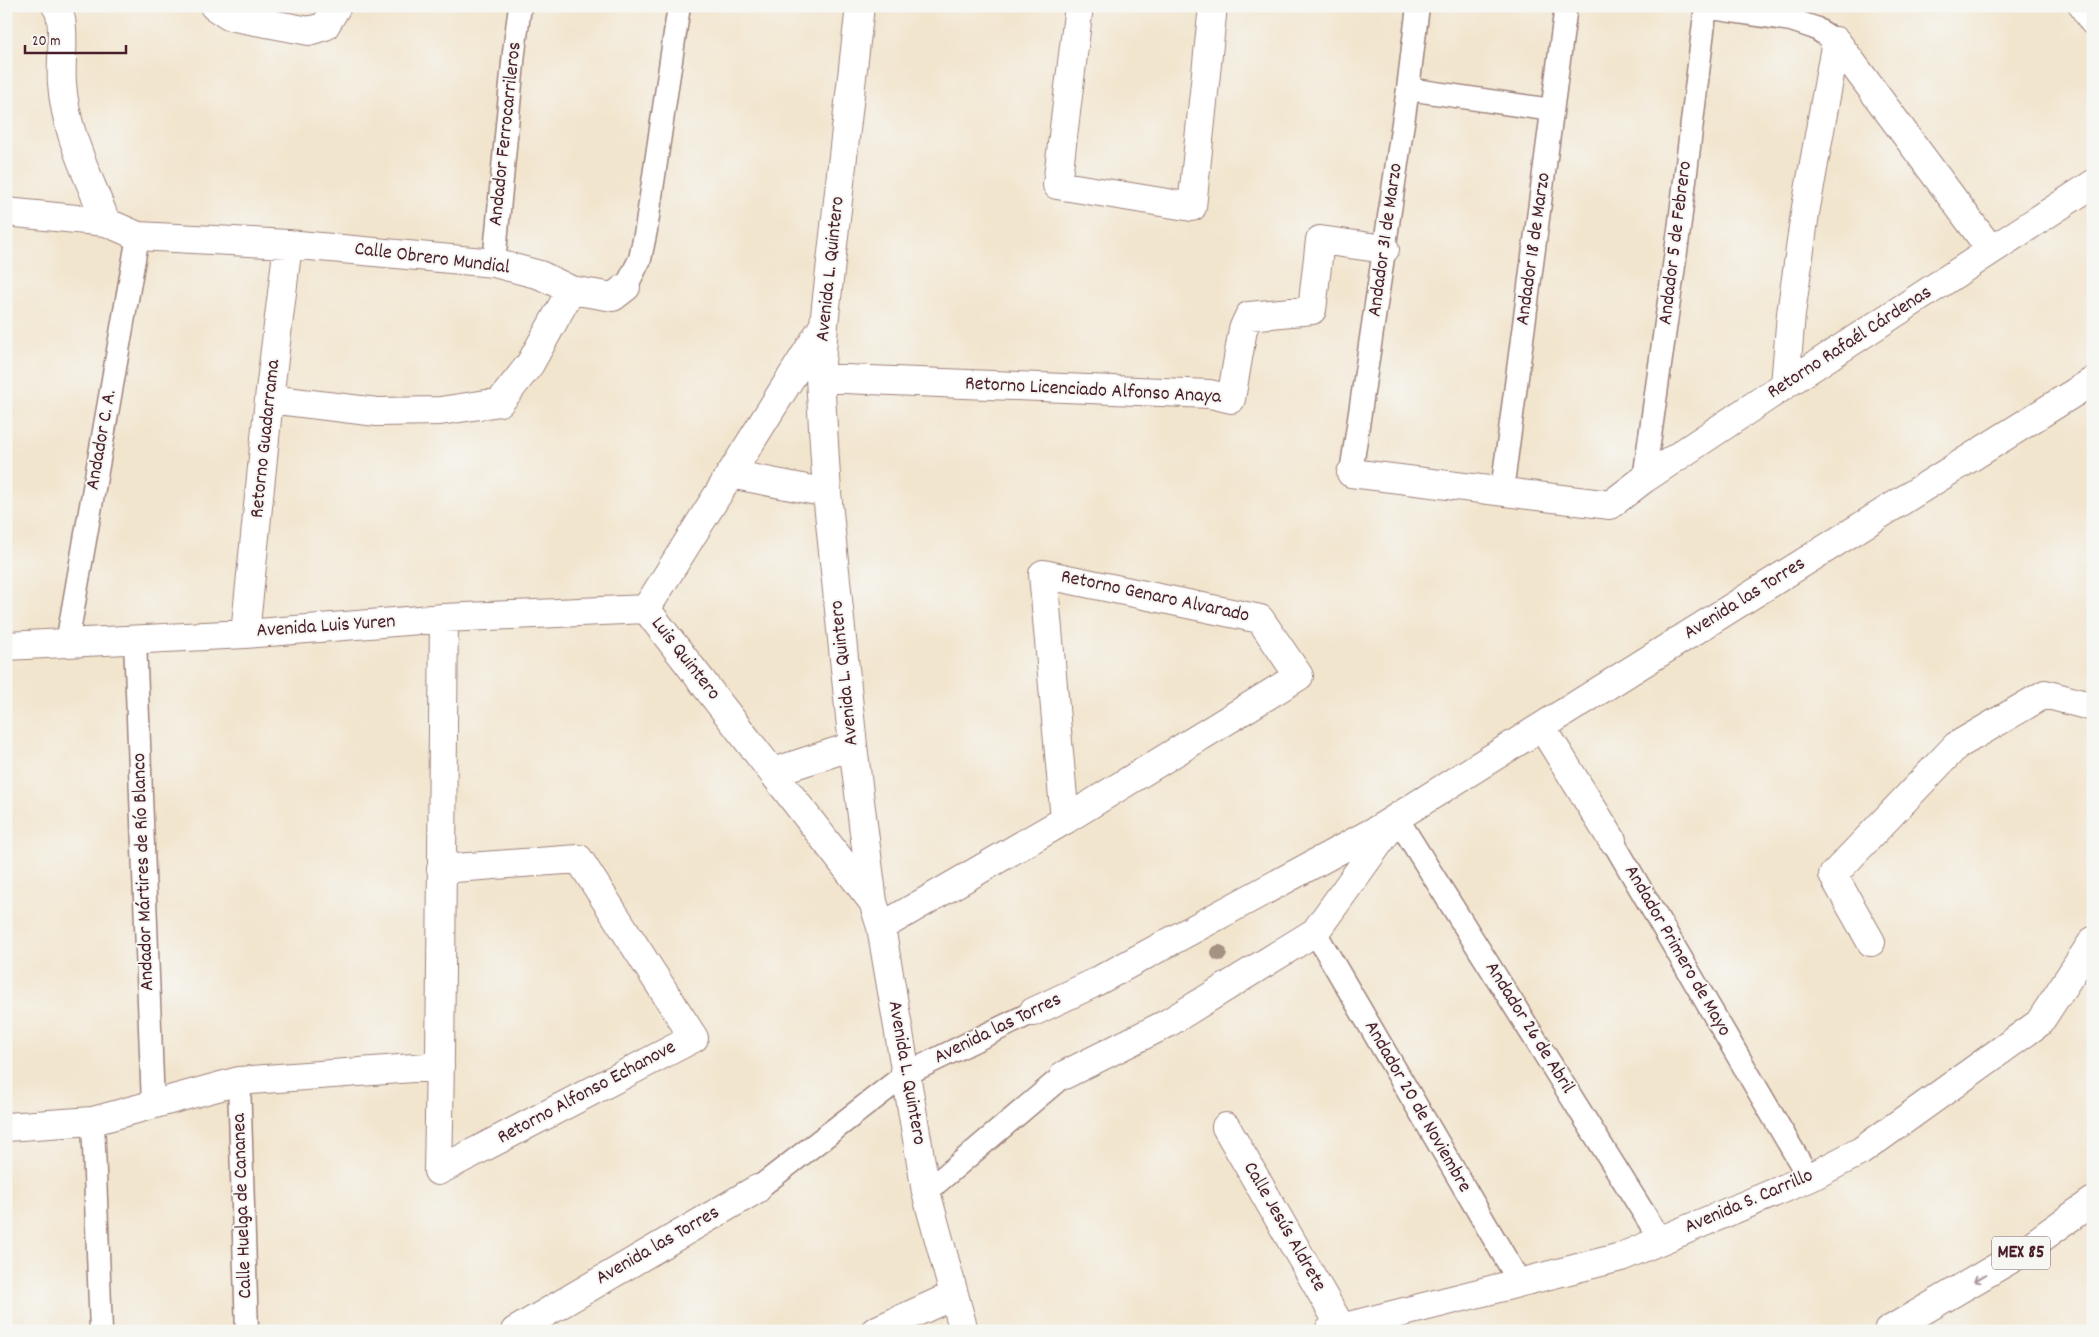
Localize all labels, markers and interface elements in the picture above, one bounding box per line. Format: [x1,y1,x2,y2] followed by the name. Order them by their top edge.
[25,22,126,54] scale bar
[32,31,60,53] text: 20 m
[482,41,530,227] street label: Andador Ferrocarrileros
[1652,159,1700,326] street label: Andador 5 de Febrero
[1361,161,1411,319] street label: Andador 31 de Marzo
[1509,171,1559,327] street label: Andador 18 de Marzo
[809,195,853,343] street label: Avenida L. Quintero
[353,236,511,282] street label: Calle Obrero Mundial
[1762,279,1938,407] street label: Retorno Rafaél Cárdenas
[244,358,288,520] street label: Retorno Guadarrama
[964,370,1222,412] street label: Retorno Licenciado Alfonso Anaya
[79,388,125,492] street label: Andador C. A.
[1679,550,1811,648] street label: Avenida las Torres
[1058,563,1252,631] street label: Retorno Genaro Alvarado
[823,599,867,747] street label: Avenida L. Quintero
[256,608,396,646] street label: Avenida Luis Yuren
[643,611,727,707] street label: Luis Quintero
[126,752,162,991] street label: Andador Mártires de Río Blanco
[1616,860,1738,1042] street label: Andador Primero de Mayo
[1477,957,1581,1099] street label: Andador 26 de Abril
[930,986,1066,1072] street label: Avenida las Torres
[880,999,932,1147] street label: Avenida L. Quintero
[1356,1016,1478,1198] street label: Andador 20 de Noviembre
[493,1034,681,1152] street label: Retorno Alfonso Echanove
[226,1112,260,1299] street label: Calle Huelga de Cananea
[1235,1157,1333,1297] street label: Calle Jesús Aldrete
[1680,1162,1818,1242] street label: Avenida S. Carrillo
[591,1199,725,1293] street label: Avenida las Torres
[1992,1236,2050,1270] road number: MEX 85
[1973,1273,1987,1283] one-way arrow

